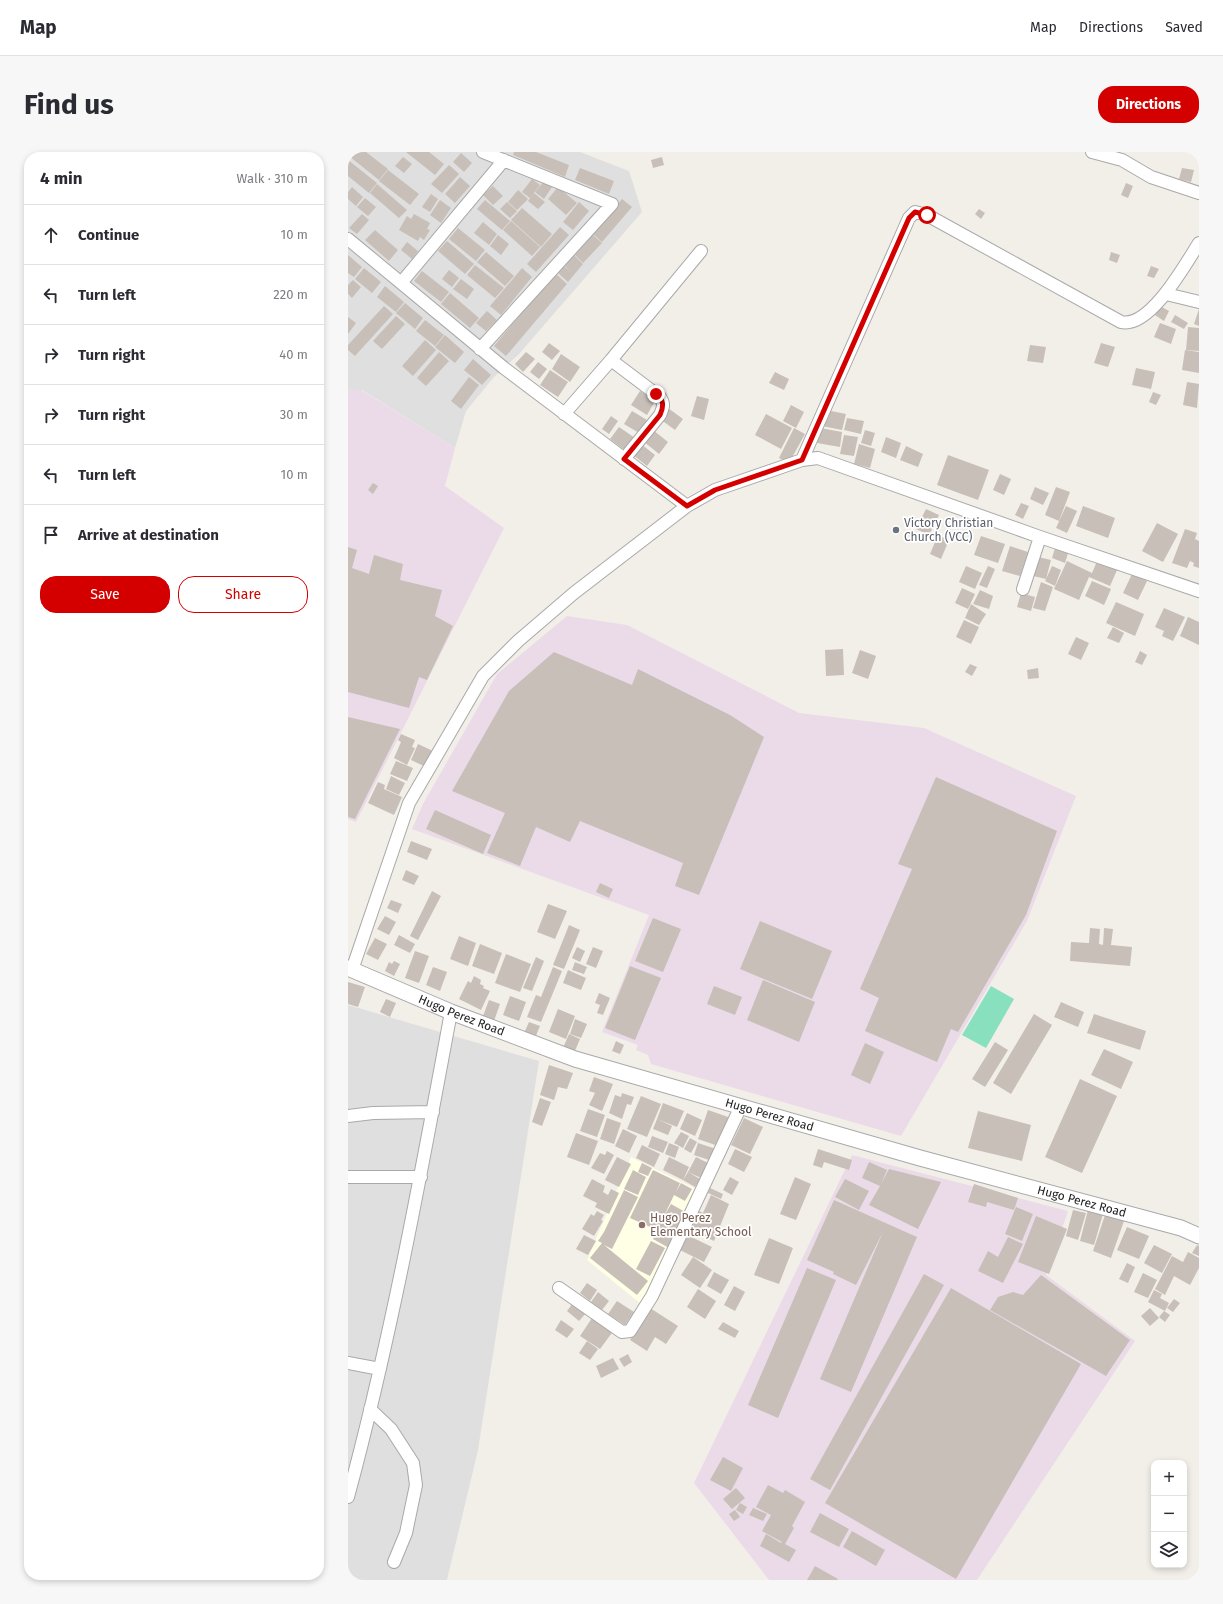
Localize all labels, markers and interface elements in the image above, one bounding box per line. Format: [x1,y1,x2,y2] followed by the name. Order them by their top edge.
[20,16,57,39] text: Map
[1030,19,1057,36] text: Map
[1079,19,1143,36] text: Directions
[1165,19,1203,36] text: Saved
[1098,86,1199,123] button: Directions
[24,88,114,121] text: Find us
[40,168,83,189] text: 4 min
[237,171,308,186] text: Walk · 310 m
[918,206,936,224] route start
[40,224,62,246] icon: ahead
[78,226,139,244] text: Continue
[281,227,308,242] text: 10 m
[40,284,62,306] icon: left
[78,286,136,304] text: Turn left
[273,287,308,302] text: 220 m
[40,344,62,366] icon: right
[78,346,145,364] text: Turn right
[279,347,308,362] text: 40 m
[647,385,665,403] route end
[40,404,62,426] icon: right
[78,406,145,424] text: Turn right
[280,407,308,422] text: 30 m
[40,464,62,486] icon: left
[78,466,136,484] text: Turn left
[281,467,308,482] text: 10 m
[904,516,993,544] place label: Victory Christian Church (VCC)
[40,524,62,546] icon: arrive
[891,525,901,535] marker: Victory Christian Church (VCC)
[78,526,219,544] text: Arrive at destination
[40,576,170,613] button: Save
[178,576,308,613] button: Share
[416,992,507,1039] street label: Hugo Perez Road
[724,1095,815,1134] street label: Hugo Perez Road
[1036,1183,1128,1220] street label: Hugo Perez Road
[650,1211,752,1239] place label: Hugo Perez Elementary School
[637,1220,647,1230] marker: Hugo Perez Elementary School
[1151,1460,1187,1568] map controls
[1151,1460,1187,1496] button: +
[1151,1496,1187,1532] button: −
[1151,1532,1187,1568] button: layers

